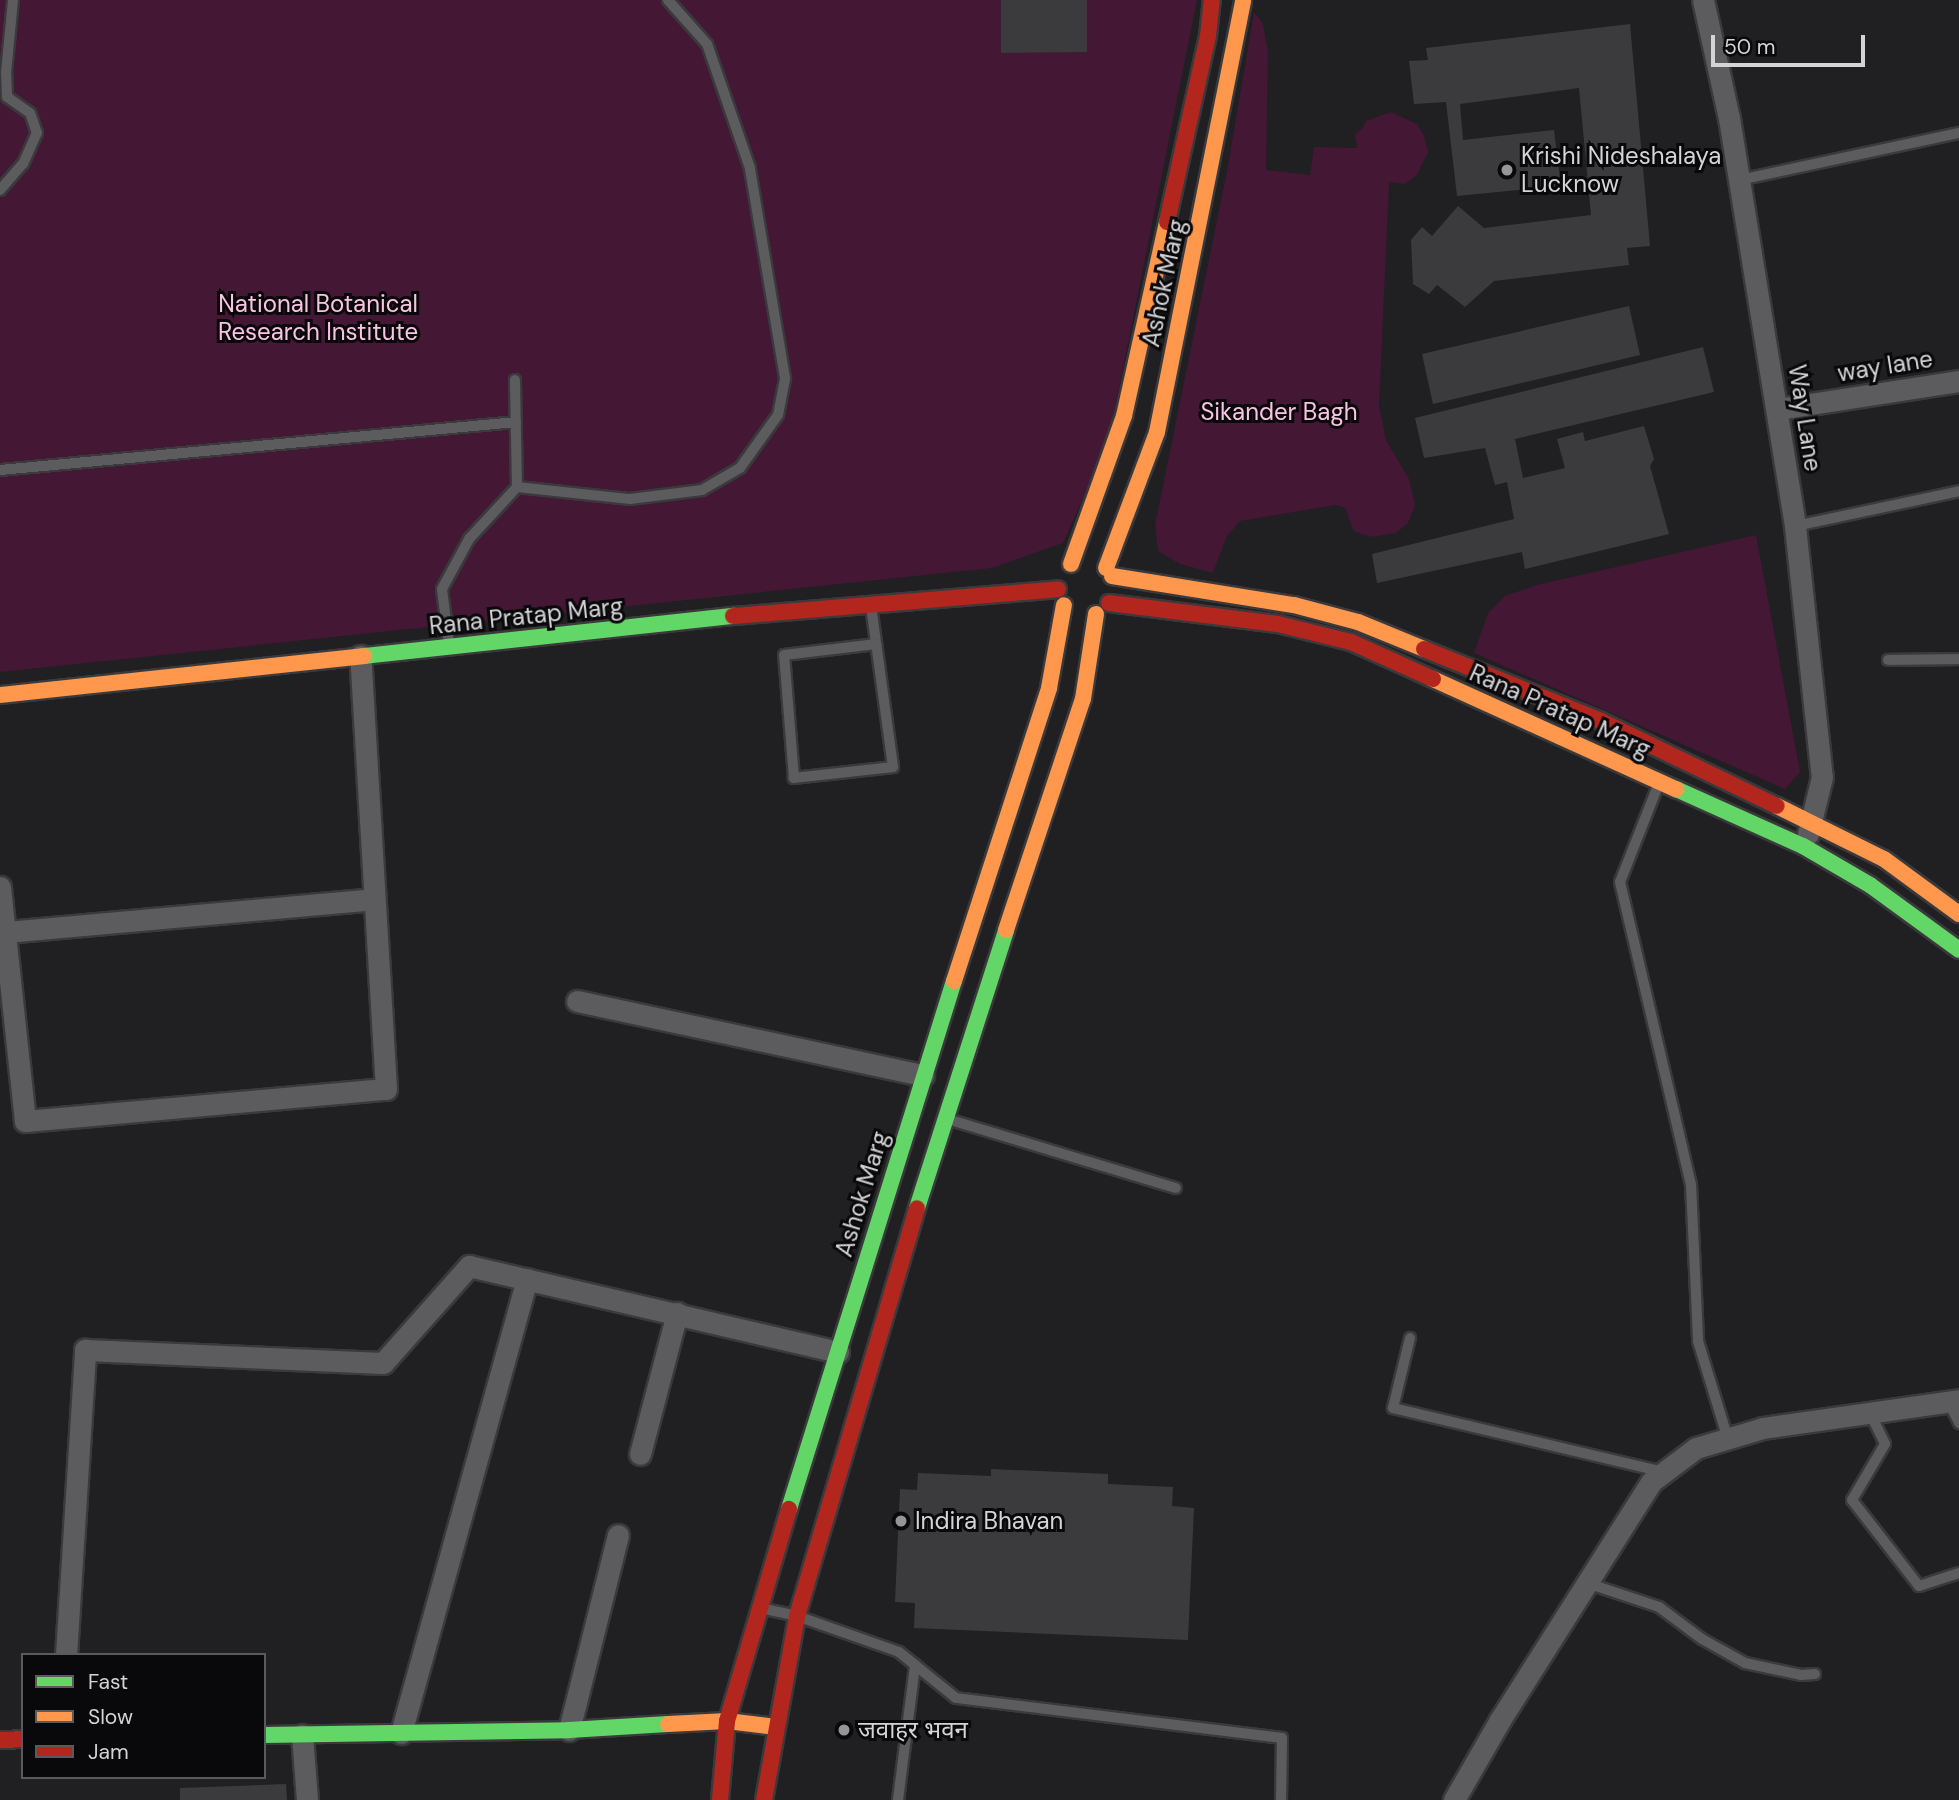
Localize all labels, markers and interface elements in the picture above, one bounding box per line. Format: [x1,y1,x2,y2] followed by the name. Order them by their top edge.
[1714,21,1868,65] scale bar
[1724,33,1775,61] text: 50 m
[1521,142,1721,198] place label: Krishi Nideshalaya Lucknow
[1499,162,1515,178] marker: Krishi Nideshalaya Lucknow
[1136,217,1192,349] street label: Ashok Marg
[218,290,418,346] park label: National Botanical Research Institute
[1835,344,1935,388] street label: way lane
[1782,363,1828,473] street label: Way Lane
[1200,398,1358,426] park label: Sikander Bagh
[428,591,624,641] street label: Rana Pratap Marg
[1465,658,1655,764] street label: Rana Pratap Marg
[829,1128,895,1260] street label: Ashok Marg
[915,1507,1063,1535] place label: Indira Bhavan
[893,1513,909,1529] marker: Indira Bhavan
[21,1653,266,1779] legend
[88,1668,128,1696] text: Fast
[88,1703,133,1731] text: Slow
[858,1716,968,1744] place label: जवाहर भवन
[836,1722,852,1738] marker: जवाहर भवन
[88,1738,129,1766] text: Jam

